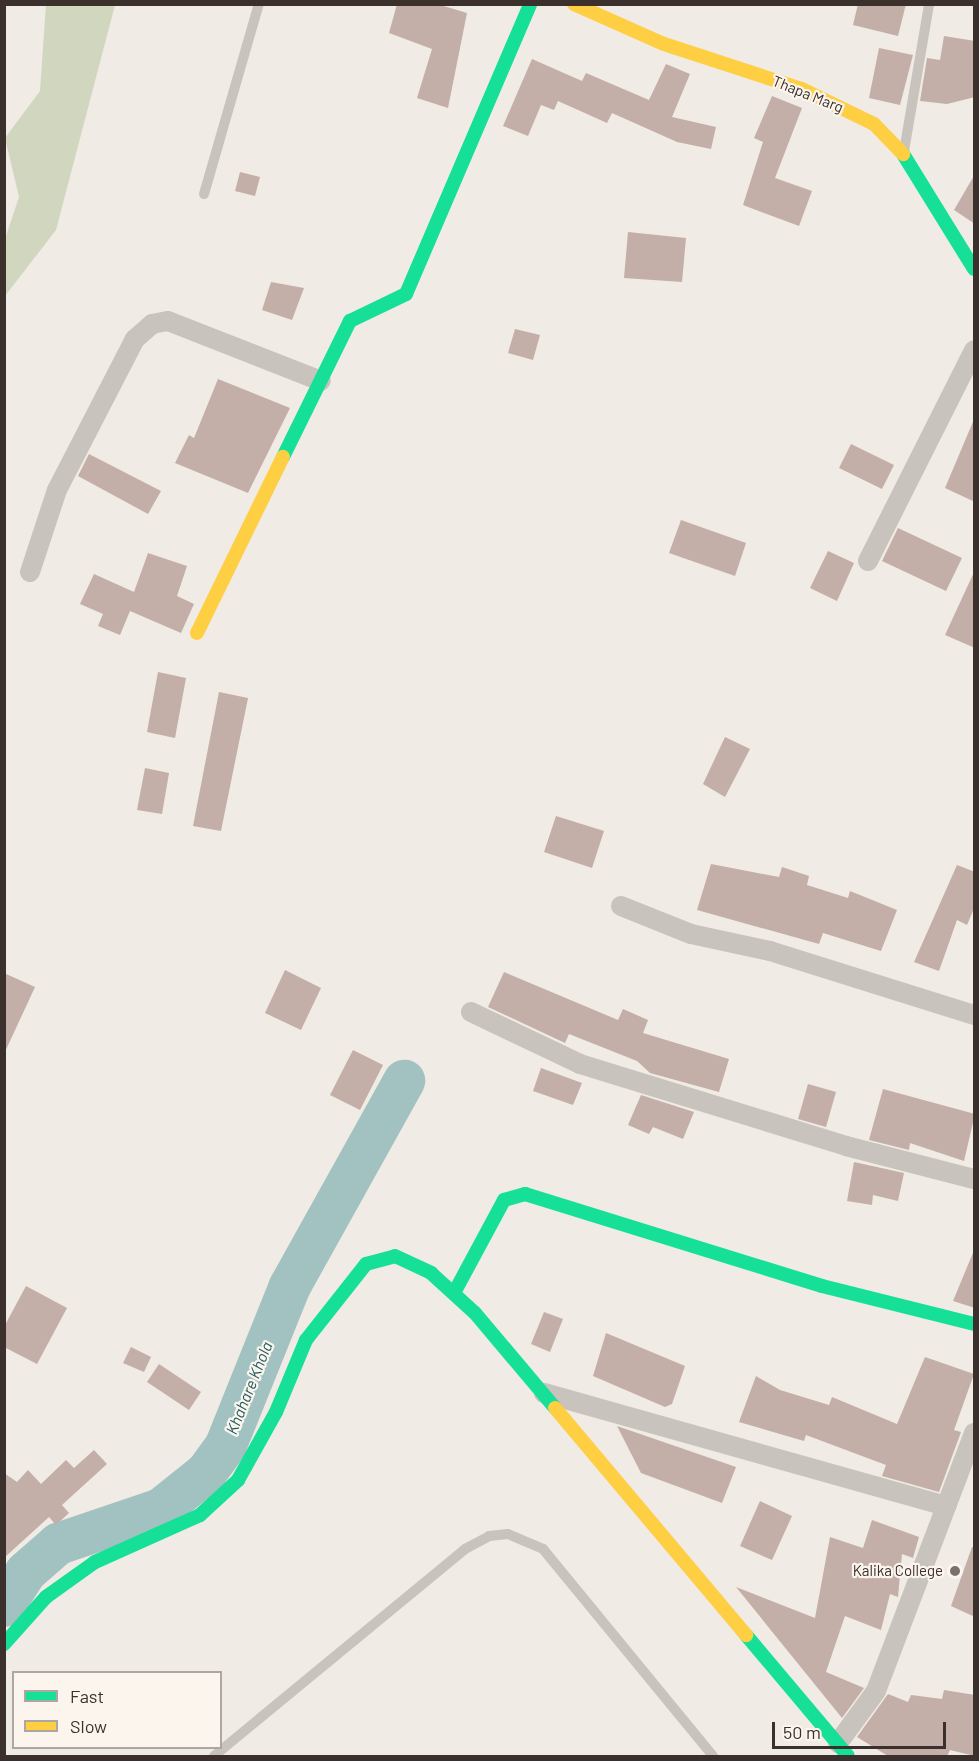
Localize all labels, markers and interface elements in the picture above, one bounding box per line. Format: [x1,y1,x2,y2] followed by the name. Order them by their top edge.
[770,72,846,116] street label: Thapa Marg
[222,1339,276,1437] water label: Khahare Khola
[853,1562,943,1580] place label: Kalika College
[948,1564,962,1578] marker: Kalika College
[12,1671,222,1749] legend
[70,1685,104,1707] text: Fast
[775,1710,949,1748] scale bar
[70,1715,107,1737] text: Slow
[783,1721,821,1743] text: 50 m

